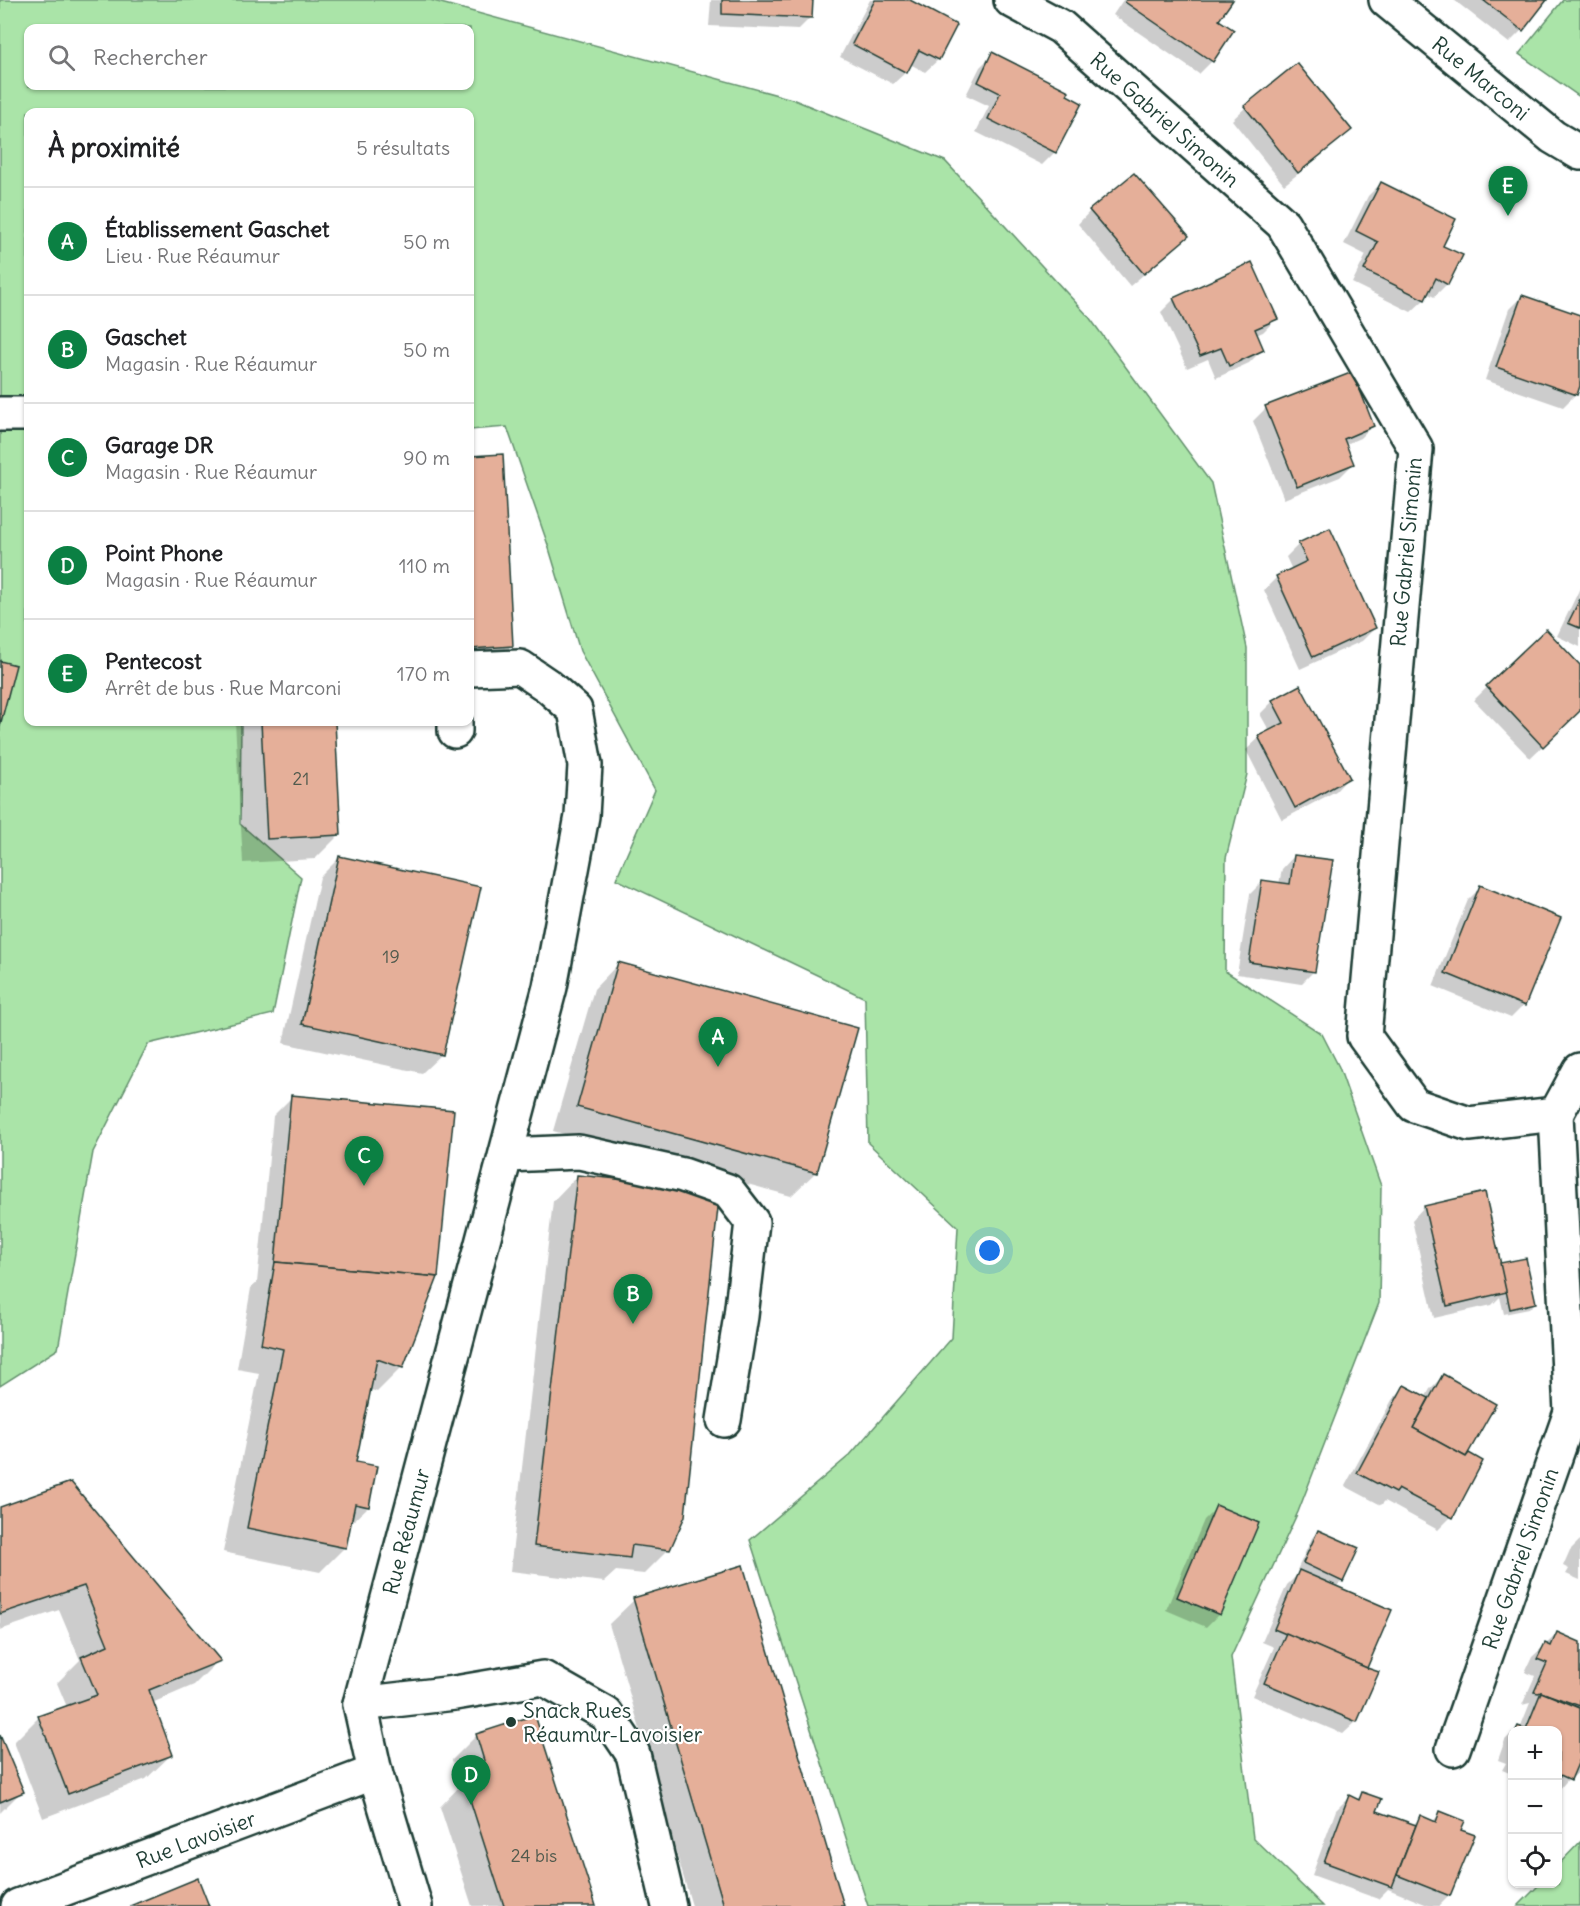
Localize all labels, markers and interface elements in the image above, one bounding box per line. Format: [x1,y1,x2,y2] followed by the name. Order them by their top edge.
[24,24,474,90] search box
[1427,30,1535,126] street label: Rue Marconi
[45,41,78,74] icon: search
[93,43,208,71] text: Rechercher
[1085,46,1245,193] street label: Rue Gabriel Simonin
[48,131,180,164] text: À proximité
[356,135,450,160] text: 5 résultats
[1488,166,1528,216] pin: E
[105,215,329,243] text: Établissement Gaschet
[61,229,74,254] text: A
[403,229,450,254] text: 50 m
[105,243,280,268] text: Lieu · Rue Réaumur
[105,323,187,351] text: Gaschet
[61,337,74,362] text: B
[403,337,450,362] text: 50 m
[105,351,317,376] text: Magasin · Rue Réaumur
[105,431,214,459] text: Garage DR
[61,445,74,470] text: C
[403,445,450,470] text: 90 m
[1384,456,1428,648] street label: Rue Gabriel Simonin
[105,459,317,484] text: Magasin · Rue Réaumur
[105,539,223,567] text: Point Phone
[60,553,75,578] text: D
[399,553,450,578] text: 110 m
[105,567,317,592] text: Magasin · Rue Réaumur
[105,647,202,675] text: Pentecost
[62,661,73,686] text: E
[397,661,450,686] text: 170 m
[105,675,341,700] text: Arrêt de bus · Rue Marconi
[292,767,310,790] house number: 21
[382,945,400,968] house number: 19
[698,1018,738,1067] pin: A
[344,1136,384,1186] pin: C
[975,1236,1004,1265] your location
[614,1274,652,1324] pin: B
[1476,1464,1564,1653] street label: Rue Gabriel Simonin
[376,1465,435,1597] street label: Rue Réaumur
[523,1697,703,1748] place label: Snack Rues Réaumur-Lavoisier
[504,1715,518,1729] marker: Snack Rues Réaumur-Lavoisier
[1508,1726,1562,1888] map controls
[1508,1726,1562,1780] button: +
[452,1756,490,1805] pin: D
[1508,1780,1562,1834] button: −
[132,1804,260,1874] street label: Rue Lavoisier
[1508,1834,1562,1888] button: locate
[511,1844,557,1867] house number: 24 bis

